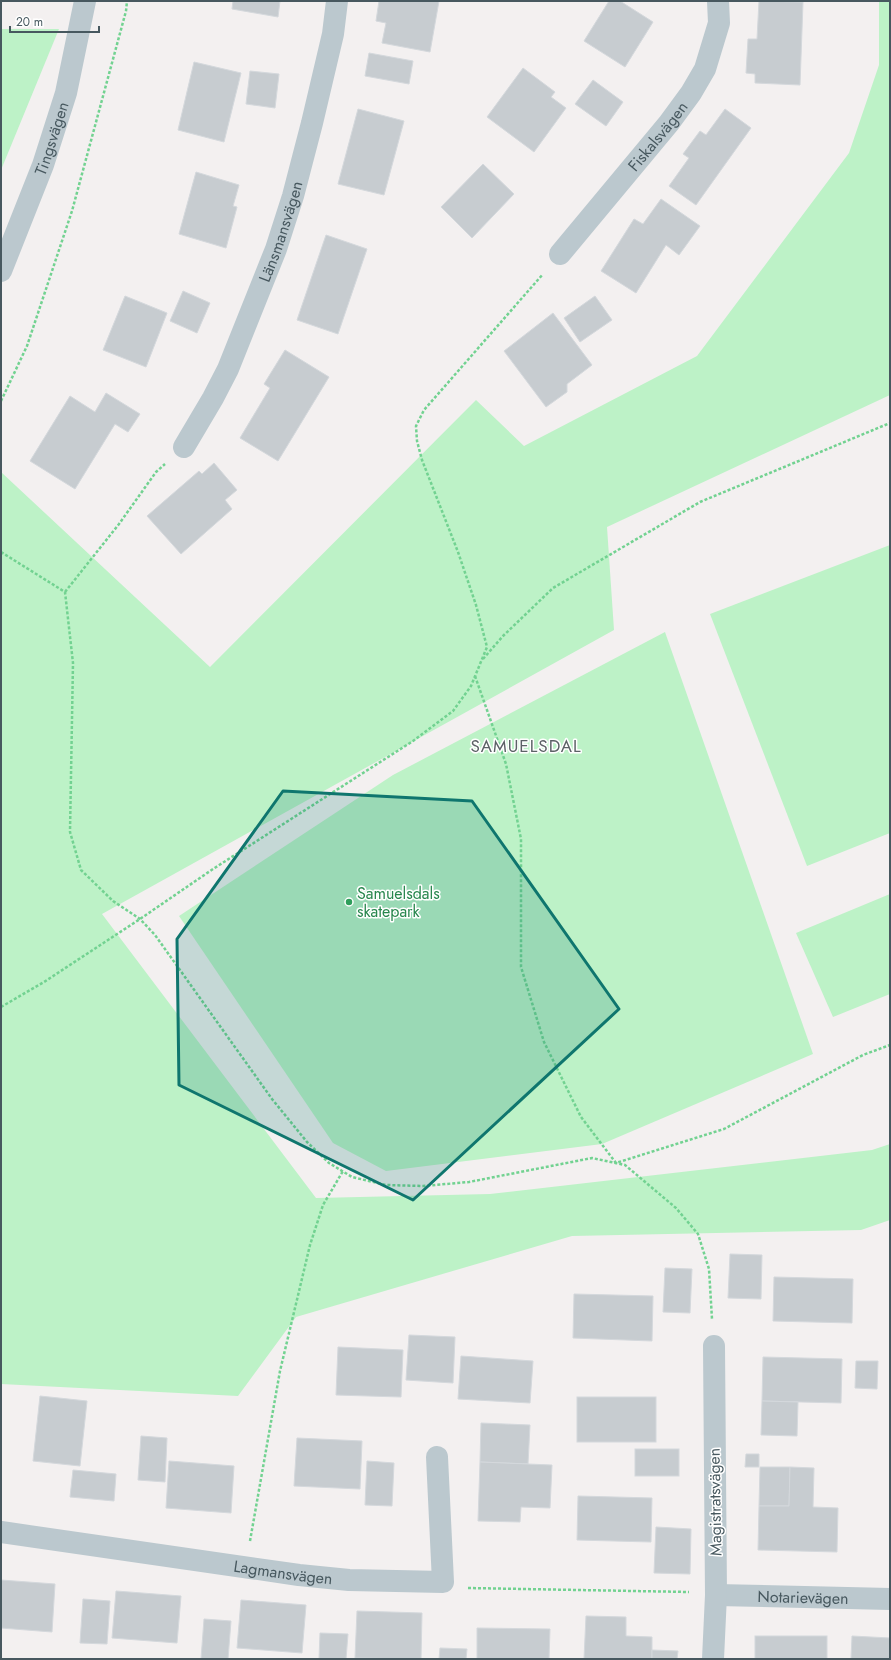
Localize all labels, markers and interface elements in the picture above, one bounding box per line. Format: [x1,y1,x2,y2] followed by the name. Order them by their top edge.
[10,8,99,34] scale bar
[16,13,43,31] text: 20 m
[622,96,693,176] street label: Fiskalsvägen
[29,99,74,179] street label: Tingsvägen
[252,178,308,285] street label: Länsmansvägen
[470,734,582,758] district label: SAMUELSDAL
[357,882,440,923] place label: Samuelsdals skatepark
[344,897,354,907] marker: Samuelsdals skatepark
[703,1448,727,1556] street label: Magistratsvägen
[232,1554,334,1590] street label: Lagmansvägen
[757,1584,849,1610] street label: Notarievägen

